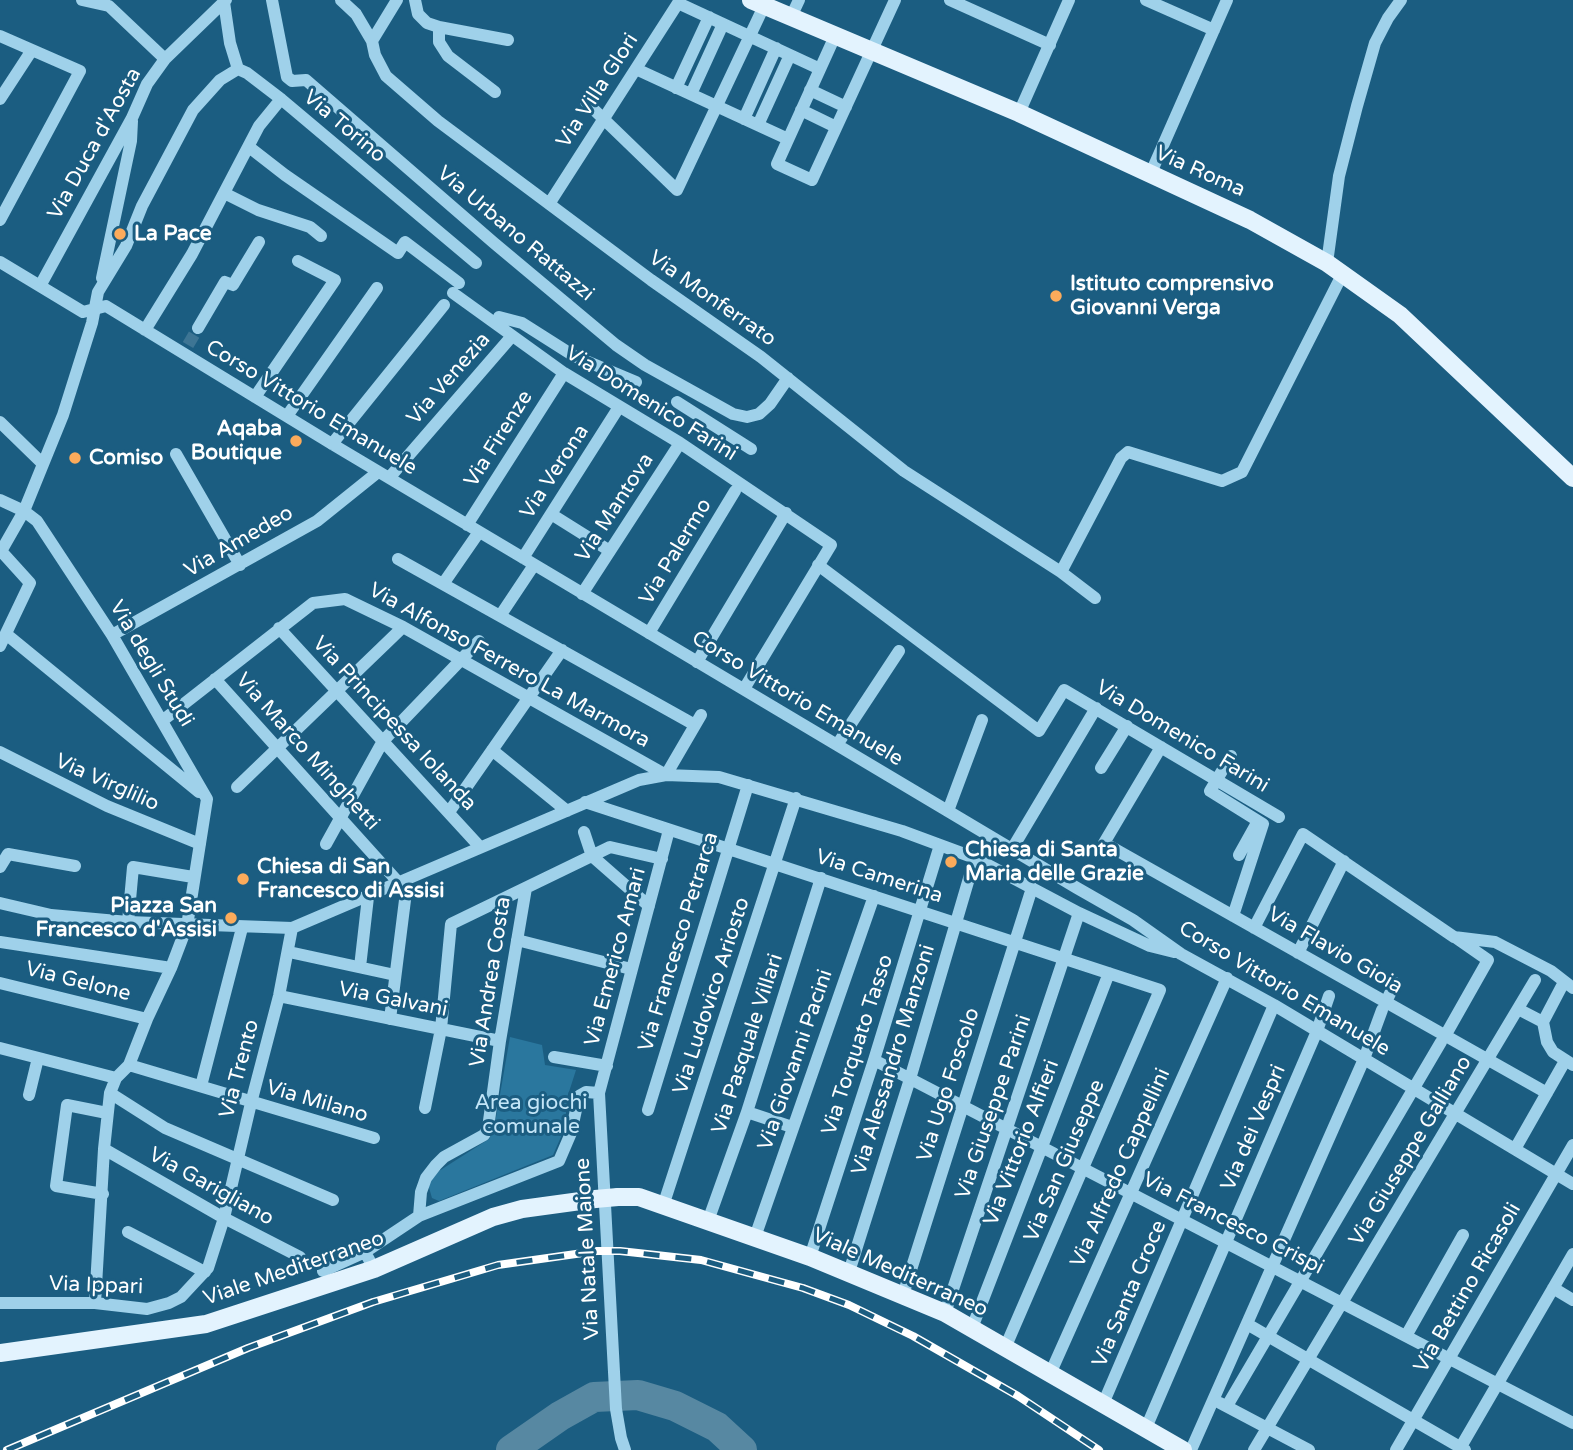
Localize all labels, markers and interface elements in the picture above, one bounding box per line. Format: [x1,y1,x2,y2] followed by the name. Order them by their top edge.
[552,29,644,153] street label: Via Villa Glori
[43,64,147,224] street label: Via Duca d'Aosta
[298,85,390,169] street label: Via Torino
[1151,141,1249,203] street label: Via Roma
[431,161,599,307] street label: Via Urbano Rattazzi
[134,221,212,247] place label: La Pace
[112,226,128,242] marker: La Pace
[643,246,781,352] street label: Via Monferrato
[1070,271,1274,321] place label: Istituto comprensivo Giovanni Verga
[1048,288,1064,304] marker: Istituto comprensivo Giovanni Verga
[402,328,496,430] street label: Via Venezia
[201,335,421,481] street label: Corso Vittorio Emanuele
[560,341,742,467] street label: Via Domenico Farini
[459,386,539,492] street label: Via Firenze
[191,416,282,466] place label: Aqaba Boutique
[515,420,595,524] street label: Via Verona
[288,433,304,449] marker: Aqaba Boutique
[89,445,163,471] place label: Comiso
[570,449,660,567] street label: Via Mantova
[67,450,83,466] marker: Comiso
[634,494,718,610] street label: Via Palermo
[180,501,298,583] street label: Via Amedeo
[364,578,654,754] street label: Via Alfonso Ferrero La Marmora
[103,596,199,732] street label: Via degli Studi
[687,626,907,772] street label: Corso Vittorio Emanuele
[307,632,481,816] street label: Via Principessa Iolanda
[230,668,384,836] street label: Via Marco Minghetti
[1091,675,1273,799] street label: Via Domenico Farini
[51,749,163,817] street label: Via Virglilio
[634,829,724,1055] street label: Via Francesco Petrarca
[965,837,1144,887] place label: Chiesa di Santa Maria delle Grazie
[812,845,946,909] street label: Via Camerina
[257,854,445,904] place label: Chiesa di San Francesco di Assisi
[943,854,959,870] marker: Chiesa di Santa Maria delle Grazie
[580,865,652,1049] street label: Via Emerico Amari
[235,871,251,887] marker: Chiesa di San Francesco di Assisi
[35,893,217,943] place label: Piazza San Francesco d'Assisi
[668,894,756,1098] street label: Via Ludovico Ariosto
[465,895,517,1069] street label: Via Andrea Costa
[1263,902,1407,1000] street label: Via Flavio Gioia
[223,910,239,926] marker: Piazza San Francesco d'Assisi
[1174,916,1394,1062] street label: Corso Vittorio Emanuele
[847,942,941,1178] street label: Via Alessandro Manzoni
[707,951,789,1137] street label: Via Pasquale Villari
[817,952,899,1138] street label: Via Torquato Tasso
[23,957,133,1007] street label: Via Gelone
[753,966,839,1154] street label: Via Giovanni Pacini
[336,977,450,1023] street label: Via Galvani
[912,1005,986,1165] street label: Via Ugo Foscolo
[951,1012,1037,1202] street label: Via Giuseppe Parini
[215,1017,265,1121] street label: Via Trento
[1344,1051,1478,1251] street label: Via Giuseppe Galliano
[979,1056,1065,1230] street label: Via Vittorio Alfieri
[1216,1061,1292,1195] street label: Via dei Vespri
[1066,1065,1176,1271] street label: Via Alfredo Cappellini
[263,1075,371,1129] street label: Via Milano
[1019,1076,1111,1246] street label: Via San Giuseppe
[475,1090,587,1140] park label: Area giochi comunale
[144,1142,278,1232] street label: Via Garigliano
[571,1157,605,1341] street label: Via Natale Maione
[1138,1167,1328,1281] street label: Via Francesco Crispi
[1409,1199,1527,1377] street label: Via Bettino Ricasoli
[1088,1217,1172,1371] street label: Via Santa Croce
[808,1223,992,1323] street label: Viale Mediterraneo
[200,1226,388,1312] street label: Viale Mediterraneo
[48,1272,144,1300] street label: Via Ippari

